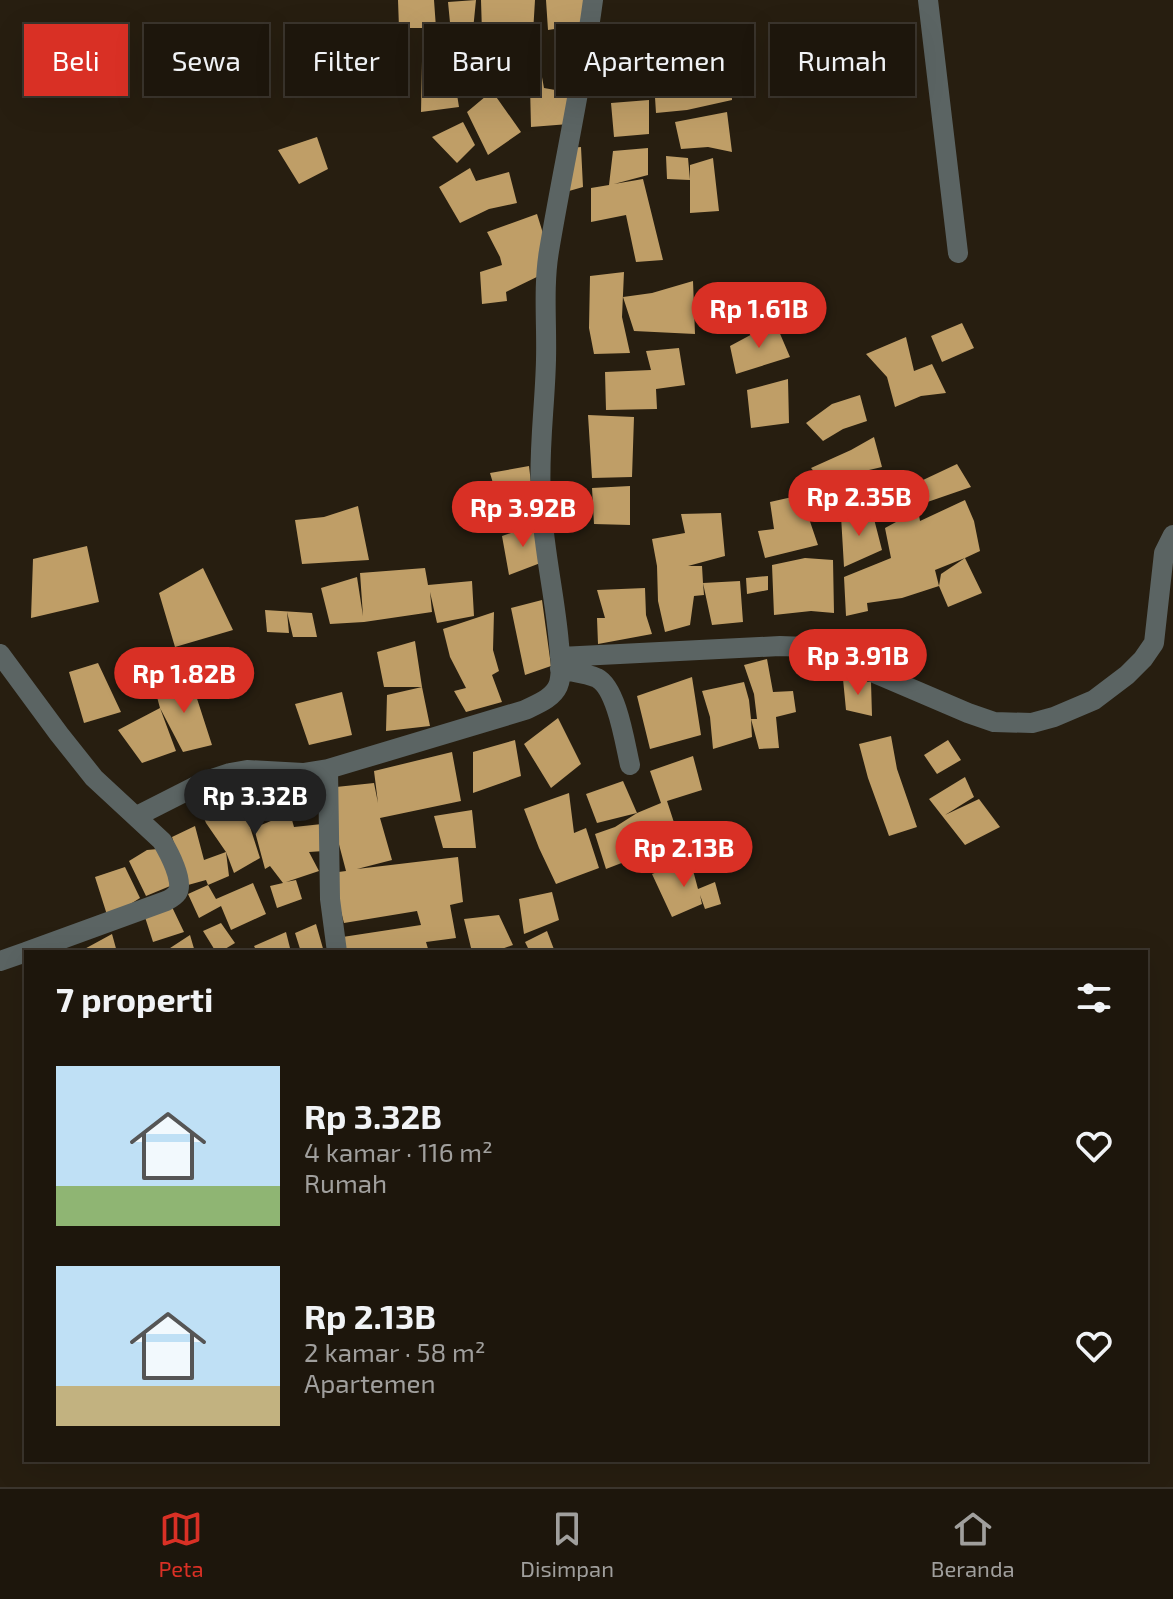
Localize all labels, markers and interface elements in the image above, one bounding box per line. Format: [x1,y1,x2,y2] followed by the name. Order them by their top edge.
[24,24,128,96] chip: Beli
[144,24,269,96] chip: Sewa
[285,24,408,96] chip: Filter
[424,24,540,96] chip: Baru
[556,24,754,96] chip: Apartemen
[770,24,915,96] chip: Rumah
[676,282,842,350] pin: Rp 1.61B
[710,292,808,323] text: Rp 1.61B
[776,470,942,538] pin: Rp 2.35B
[806,480,912,511] text: Rp 2.35B
[440,481,606,549] pin: Rp 3.92B
[470,491,576,522] text: Rp 3.92B
[775,629,941,697] pin: Rp 3.91B
[807,639,909,670] text: Rp 3.91B
[101,647,267,715] pin: Rp 1.82B
[132,657,236,688] text: Rp 1.82B
[172,769,338,837] pin: Rp 3.32B
[202,779,308,810] text: Rp 3.32B
[601,821,767,889] pin: Rp 2.13B
[634,831,734,862] text: Rp 2.13B
[1072,976,1116,1020] icon: filters
[56,978,213,1019] text: 7 properti
[304,1095,442,1136] text: Rp 3.32B
[120,1098,216,1194] icon: home
[1072,1124,1116,1168] icon: heart
[304,1136,493,1167] text: 4 kamar · 116 m²
[304,1167,387,1198] text: Rumah
[304,1295,436,1336] text: Rp 2.13B
[120,1298,216,1394] icon: home
[1072,1324,1116,1368] icon: heart
[304,1336,486,1367] text: 2 kamar · 58 m²
[304,1367,436,1398] text: Apartemen
[158,1507,204,1581] tab: Peta
[520,1507,614,1581] tab: Disimpan
[931,1507,1015,1581] tab: Beranda

